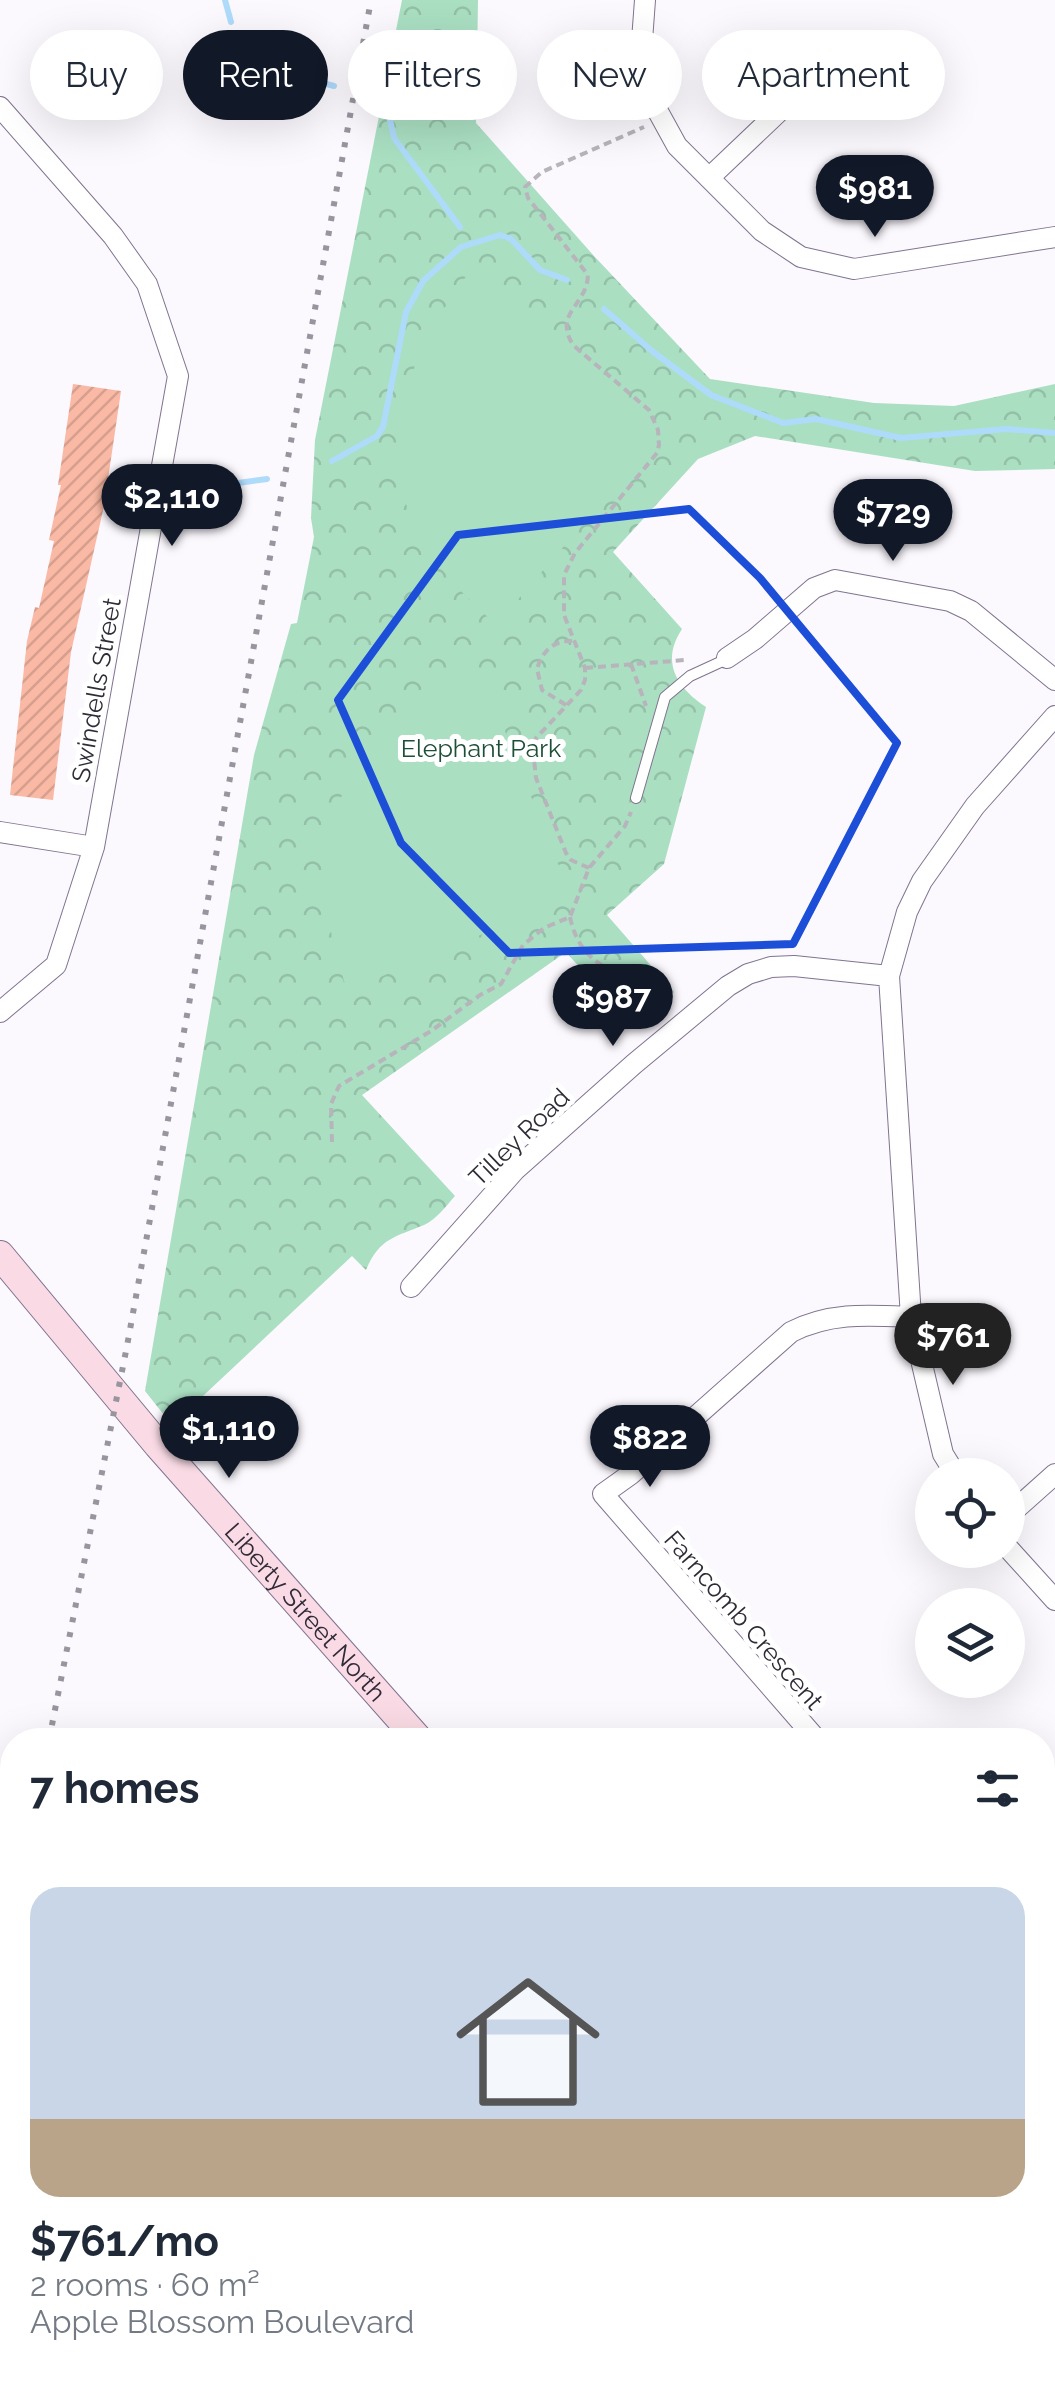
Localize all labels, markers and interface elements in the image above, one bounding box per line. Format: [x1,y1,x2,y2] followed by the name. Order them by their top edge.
[30,30,163,120] chip: Buy
[183,30,328,120] chip: Rent
[348,30,517,120] chip: Filters
[537,30,682,120] chip: New
[702,30,945,120] chip: Apartment
[816,155,934,240] pin: $981
[838,169,912,206] text: $981
[91,464,253,549] pin: $2,110
[123,478,221,515] text: $2,110
[834,479,952,564] pin: $729
[855,493,931,530] text: $729
[65,595,127,785] street label: Swindells Street
[401,733,562,763] park label: Elephant Park
[554,964,672,1049] pin: $987
[575,978,651,1015] text: $987
[463,1082,575,1192] street label: Tilley Road
[894,1303,1012,1388] pin: $761
[916,1317,990,1354] text: $761
[148,1396,310,1481] pin: $1,110
[591,1405,709,1490] pin: $822
[182,1410,276,1447] text: $1,110
[612,1419,688,1456] text: $822
[915,1458,1025,1698] map controls
[915,1458,1025,1568] button: locate
[219,1517,393,1707] street label: Liberty Street North
[658,1525,830,1716] street label: Farncomb Crescent
[915,1588,1025,1698] button: layers
[970,1761,1025,1816] icon: filters
[30,1764,199,1813] text: 7 homes
[438,1952,618,2132] icon: home
[30,2217,219,2266] text: $761/mo
[30,2266,260,2303] text: 2 rooms · 60 m²
[30,2303,415,2340] text: Apple Blossom Boulevard

